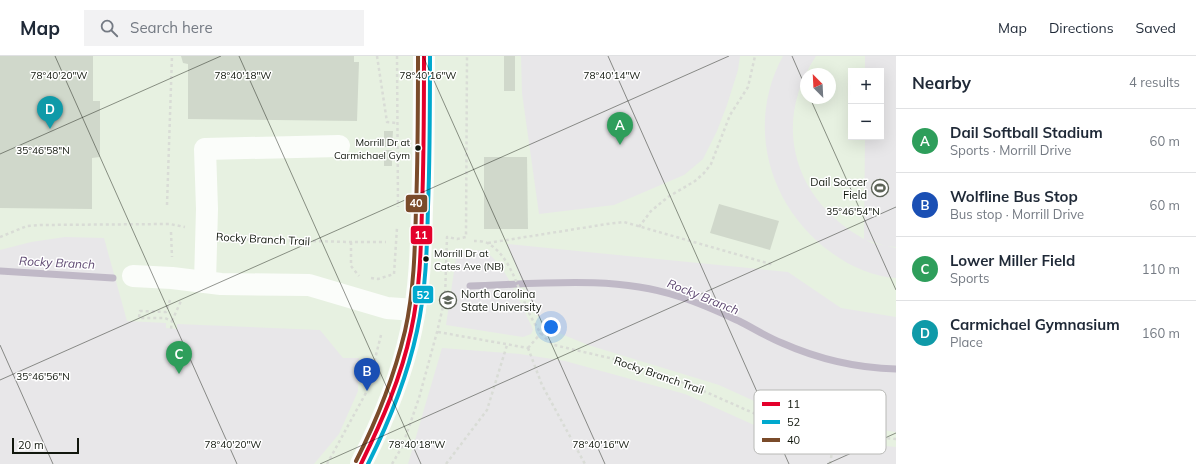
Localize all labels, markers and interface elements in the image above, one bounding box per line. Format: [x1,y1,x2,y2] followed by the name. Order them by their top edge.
[84,10,364,46] search box
[20,16,60,40] text: Map
[98,17,120,39] icon: search
[130,18,213,37] text: Search here
[998,19,1027,37] text: Map
[1049,19,1114,37] text: Directions
[1136,19,1176,37] text: Saved
[800,68,836,104] north arrow
[848,68,884,140] map controls
[848,68,884,104] button: +
[31,69,87,82] text: 78°40'20"W
[215,69,271,82] text: 78°40'18"W
[400,69,456,82] text: 78°40'16"W
[584,69,640,82] text: 78°40'14"W
[912,72,971,93] text: Nearby
[1129,74,1180,90] text: 4 results
[37,96,63,129] pin: D
[848,104,884,140] button: −
[607,112,633,145] pin: A
[950,123,1103,142] text: Dail Softball Stadium
[920,133,930,149] text: A
[1150,133,1180,149] text: 60 m
[334,136,410,162] place label: Morrill Dr at Carmichael Gym
[950,142,1071,158] text: Sports · Morrill Drive
[413,143,423,153] marker: Morrill Dr at Carmichael Gym
[16,144,70,157] text: 35°46'58"N
[810,175,867,202] place label: Dail Soccer Field
[870,178,890,198] sports icon: Dail Soccer Field
[950,187,1078,206] text: Wolfline Bus Stop
[405,194,428,213] line badge: 40
[409,196,423,210] text: 40
[921,197,929,213] text: B
[1150,197,1180,213] text: 60 m
[826,205,880,218] text: 35°46'54"N
[950,206,1084,222] text: Bus stop · Morrill Drive
[410,225,433,245] line badge: 11
[414,228,428,242] text: 11
[216,230,310,248] street label: Rocky Branch Trail
[434,247,504,273] place label: Morrill Dr at Cates Ave (NB)
[950,251,1075,270] text: Lower Miller Field
[19,253,95,272] water label: Rocky Branch
[421,254,431,264] marker: Morrill Dr at Cates Ave (NB)
[921,261,929,277] text: C
[1142,261,1180,277] text: 110 m
[950,270,989,286] text: Sports
[665,275,741,318] water label: Rocky Branch
[412,285,434,304] line badge: 52
[461,287,542,314] place label: North Carolina State University
[416,288,430,302] text: 52
[438,290,458,310] school or university icon: North Carolina State University
[950,315,1120,334] text: Carmichael Gymnasium
[541,317,561,337] your location
[920,325,930,341] text: D
[1142,325,1180,341] text: 160 m
[950,334,983,350] text: Place
[166,341,192,374] pin: C
[612,353,706,397] street label: Rocky Branch Trail
[354,358,380,391] pin: B
[16,370,70,383] text: 35°46'56"N
[754,390,886,454] legend
[787,397,800,411] text: 11
[787,415,801,429] text: 52
[787,433,801,447] text: 40
[12,436,79,455] scale bar
[18,438,44,452] text: 20 m
[205,438,261,451] text: 78°40'20"W
[389,438,445,451] text: 78°40'18"W
[573,438,629,451] text: 78°40'16"W

